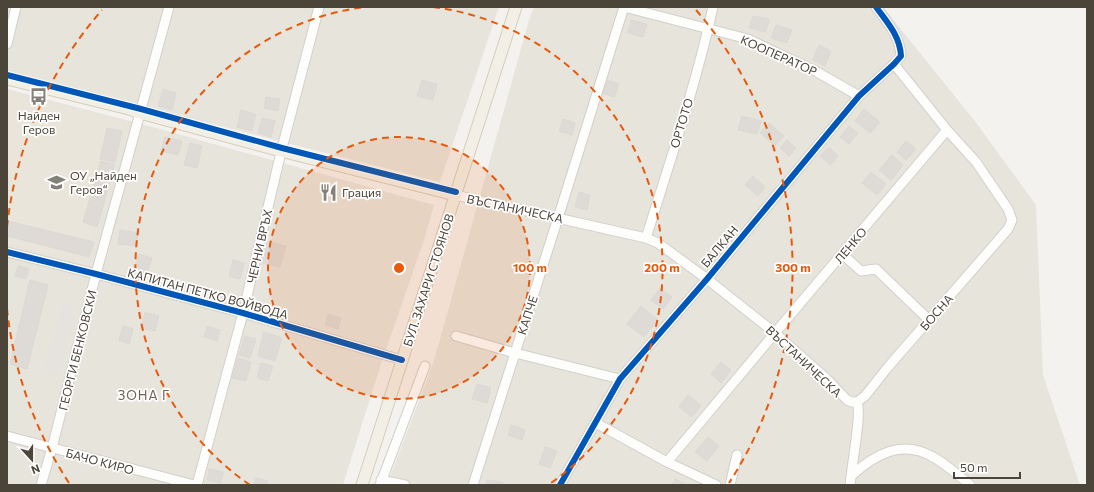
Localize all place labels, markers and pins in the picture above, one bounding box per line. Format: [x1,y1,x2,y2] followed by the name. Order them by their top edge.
[29,86,49,106] bus stop icon: Найден Геров
[18,108,60,136] place label: Найден Геров
[70,168,137,196] place label: ОУ „Найден Геров“
[47,172,67,192] school or university icon: ОУ „Найден Геров“
[319,182,339,202] restaurant icon: Грация
[342,185,381,199] place label: Грация
[392,261,406,275] centre of rings

